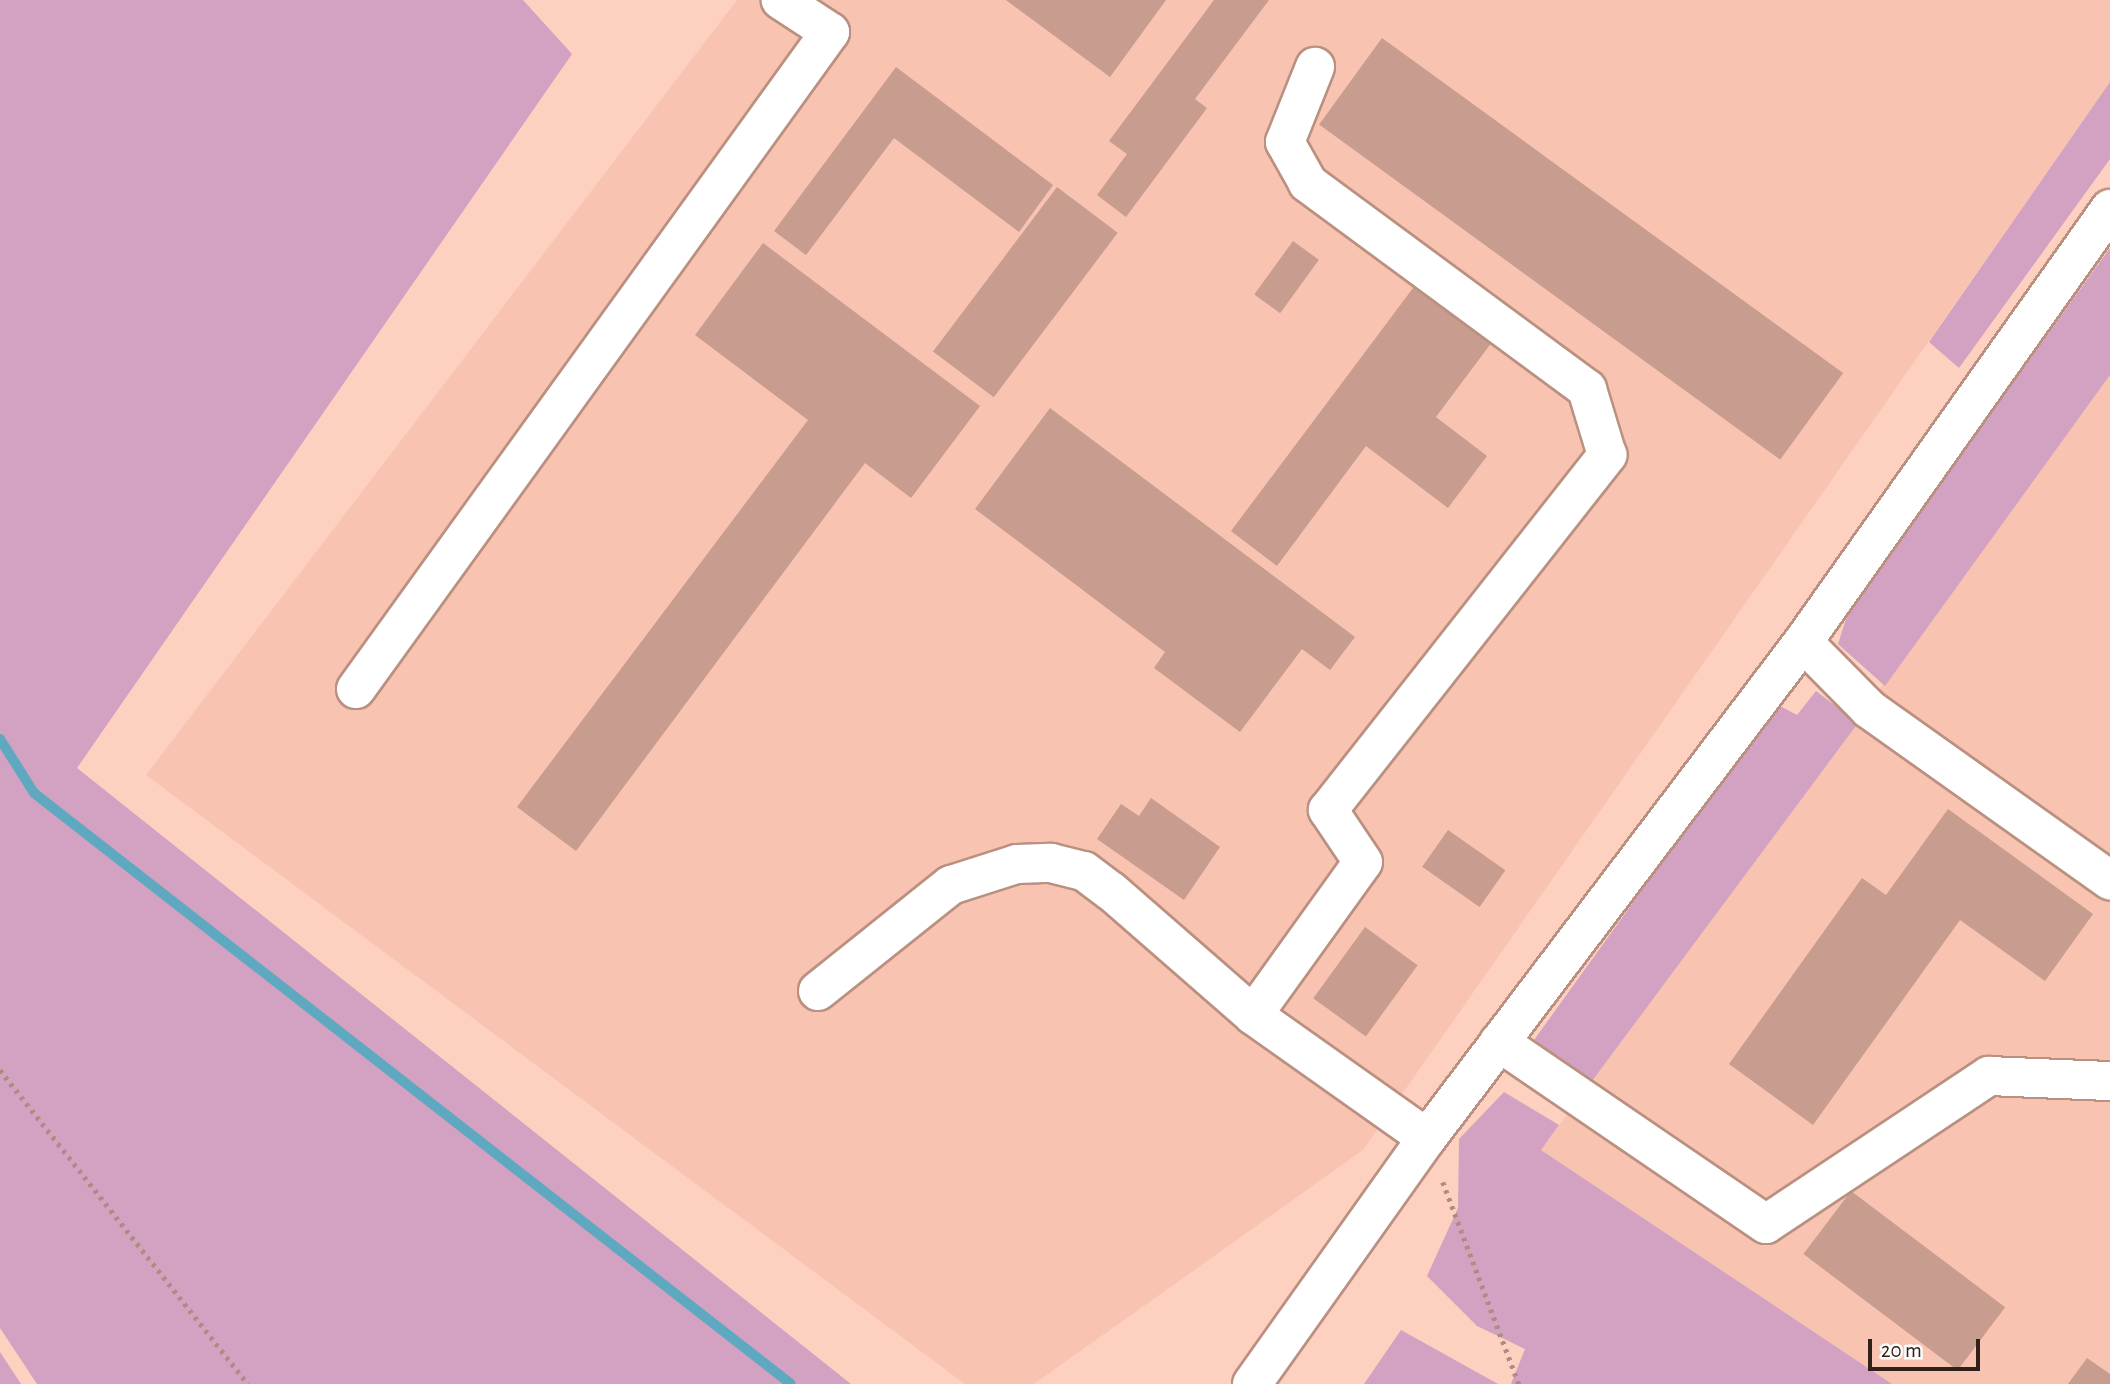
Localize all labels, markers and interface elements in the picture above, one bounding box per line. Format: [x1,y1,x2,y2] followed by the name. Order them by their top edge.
[1872,1324,1984,1368] scale bar
[1881,1340,1922,1361] text: 20 m

